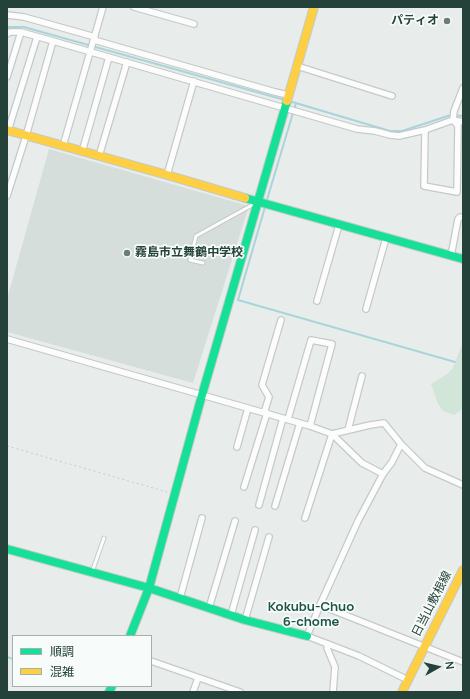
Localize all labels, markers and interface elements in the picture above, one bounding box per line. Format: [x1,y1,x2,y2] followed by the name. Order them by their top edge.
[391,14,439,28] place label: パティオ
[442,16,452,26] marker: パティオ
[135,246,243,260] place label: 霧島市立舞鶴中学校
[122,248,132,258] marker: 霧島市立舞鶴中学校
[409,569,455,639] street label: 日当山敷根線
[268,599,354,630] district label: Kokubu-Chuo 6-chome
[12,635,152,687] legend
[50,643,74,660] text: 順調
[418,647,458,687] north arrow
[442,660,458,670] text: N
[50,663,74,680] text: 混雑

